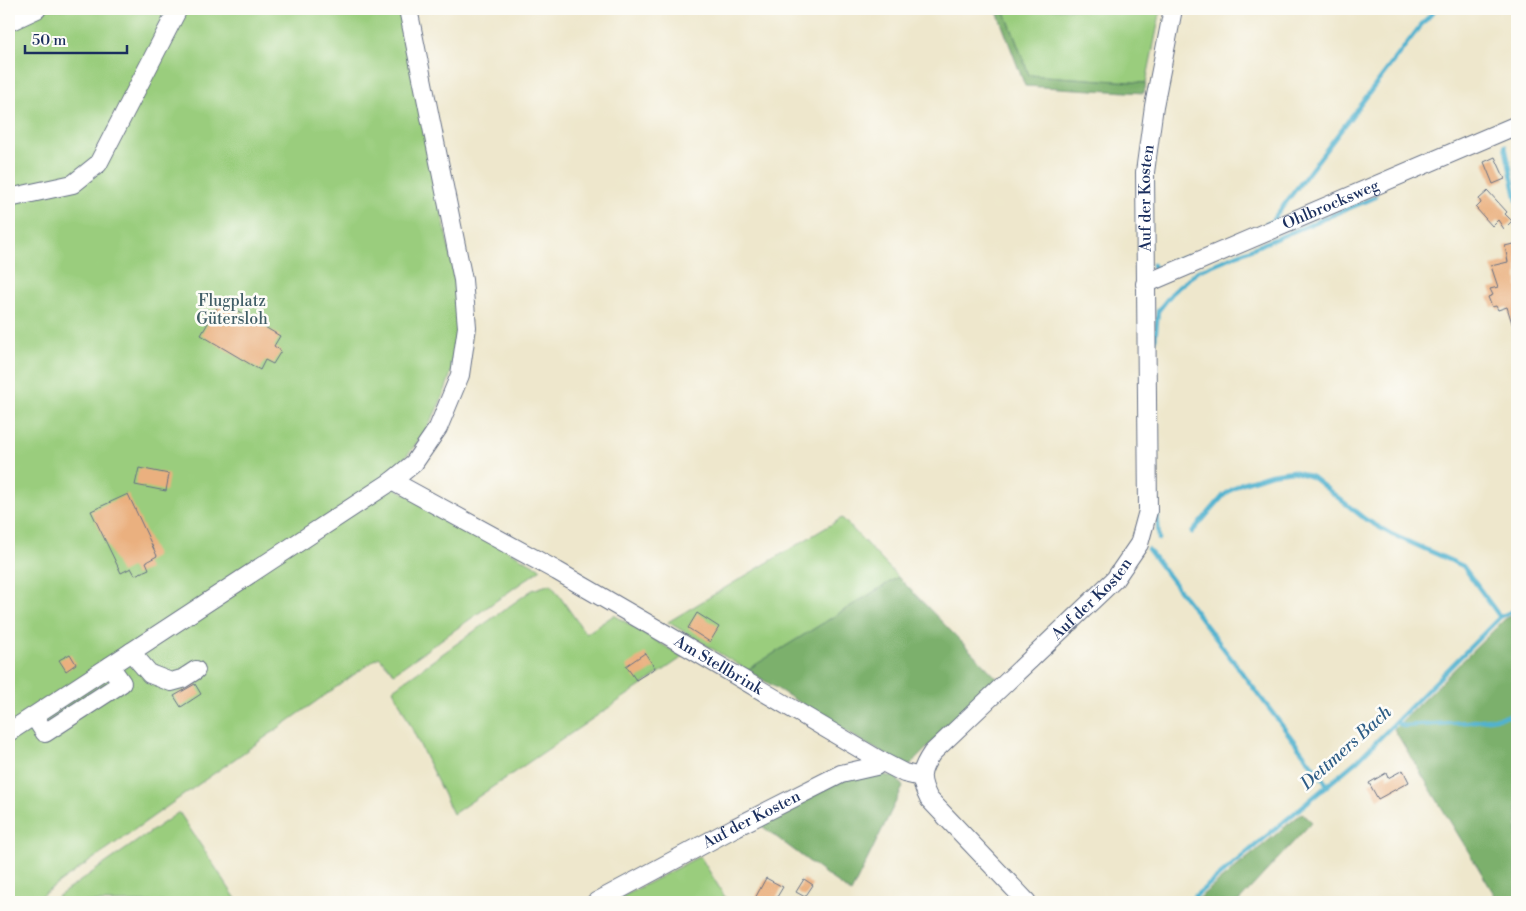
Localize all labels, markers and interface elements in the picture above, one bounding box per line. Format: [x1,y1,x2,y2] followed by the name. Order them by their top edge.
[25,22,128,54] scale bar
[32,31,66,50] text: 50 m
[1135,143,1159,253] street label: Auf der Kosten
[1279,175,1383,234] street label: Ohlbrocksweg
[196,291,268,329] park label: Flugplatz Gütersloh
[1046,554,1137,645] street label: Auf der Kosten
[669,631,768,700] street label: Am Stellbrink
[1295,700,1397,796] water label: Dettmers Bach
[698,786,804,853] street label: Auf der Kosten

